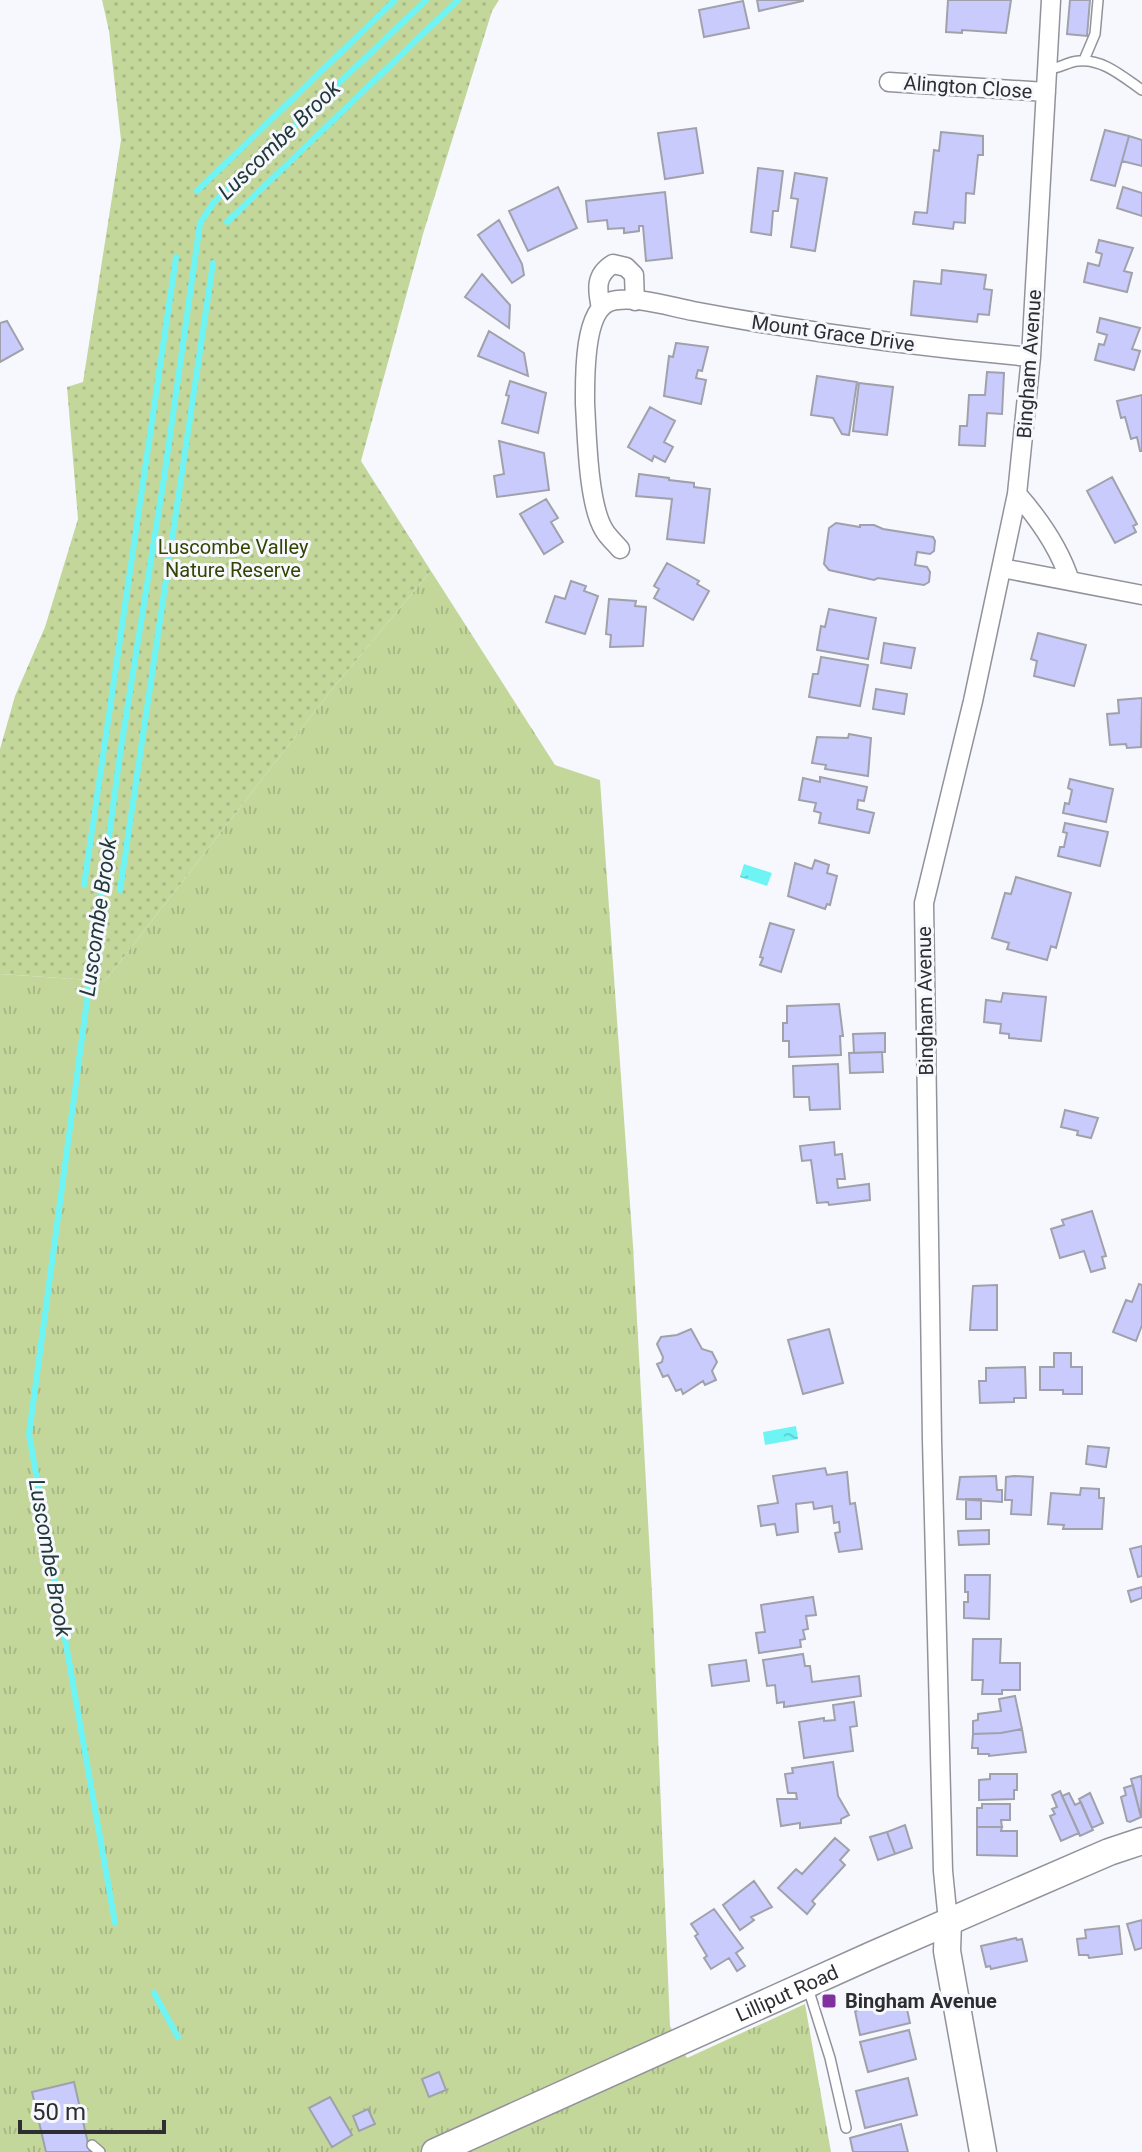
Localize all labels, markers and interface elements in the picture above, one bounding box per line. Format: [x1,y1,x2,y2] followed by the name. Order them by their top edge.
[903,71,1033,103] street label: Alington Close
[213,75,346,205] water label: Luscombe Brook
[1012,289,1046,439] street label: Bingham Avenue
[750,310,916,356] street label: Mount Grace Drive
[158,535,309,582] park label: Luscombe Valley Nature Reserve
[74,835,122,998] water label: Luscombe Brook
[912,926,938,1076] street label: Bingham Avenue
[24,1477,76,1640] water label: Luscombe Brook
[732,1960,842,2027] street label: Lilliput Road
[845,1989,997,2013] place label: Bingham Avenue
[820,1992,838,2010] marker: Bingham Avenue
[20,2084,164,2134] scale bar
[32,2098,86,2126] text: 50 m

